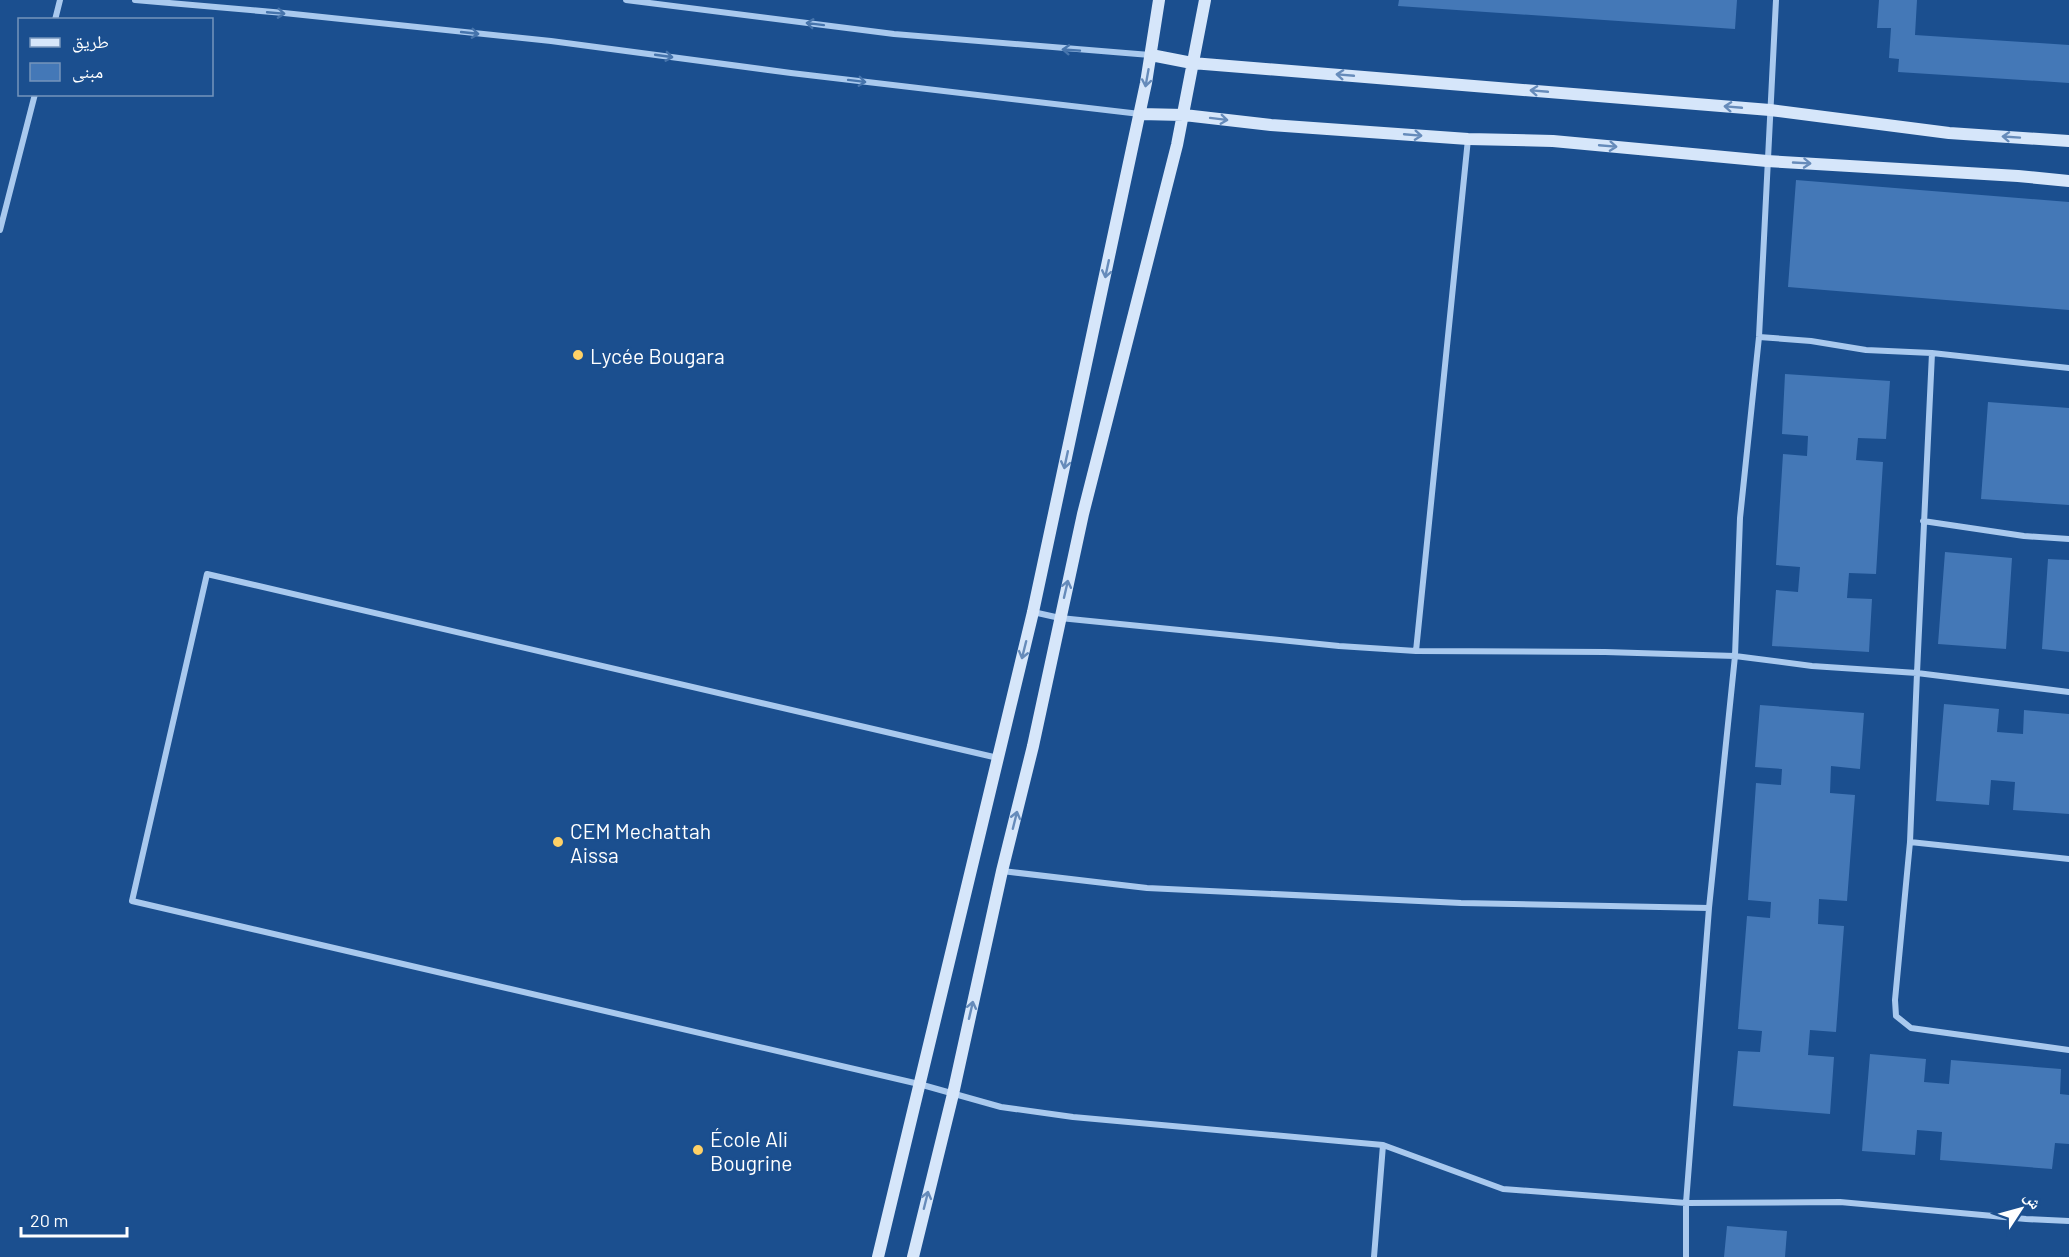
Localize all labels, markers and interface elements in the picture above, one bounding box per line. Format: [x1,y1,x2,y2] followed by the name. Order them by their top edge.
[266,7,286,18] one-way arrow
[18,18,213,96] legend
[805,18,825,29] one-way arrow
[460,28,480,39] one-way arrow
[72,30,109,53] text: طريق
[1062,44,1082,55] one-way arrow
[654,51,673,62] one-way arrow
[72,60,103,83] text: مبنى
[1141,68,1152,88] one-way arrow
[1335,69,1355,80] one-way arrow
[847,76,867,87] one-way arrow
[1530,85,1549,96] one-way arrow
[1724,101,1744,112] one-way arrow
[1208,114,1228,125] one-way arrow
[1403,130,1423,141] one-way arrow
[2001,131,2021,142] one-way arrow
[1597,141,1617,152] one-way arrow
[1791,158,1811,169] one-way arrow
[1101,259,1112,279] one-way arrow
[590,343,725,368] place label: Lycée Bougara
[571,348,585,362] marker: Lycée Bougara
[1060,450,1071,469] one-way arrow
[1061,580,1073,599] one-way arrow
[1017,641,1029,660] one-way arrow
[1010,811,1021,830] one-way arrow
[570,818,711,867] place label: CEM Mechattah Aissa
[551,835,565,849] marker: CEM Mechattah Aissa
[966,1001,978,1020] one-way arrow
[710,1126,792,1175] place label: École Ali Bougrine
[691,1143,705,1157] marker: École Ali Bougrine
[1991,1179,2051,1239] north arrow
[2020,1187,2046,1213] text: ش
[921,1191,933,1210] one-way arrow
[21,1200,128,1238] scale bar
[30,1209,68,1231] text: 20 m

